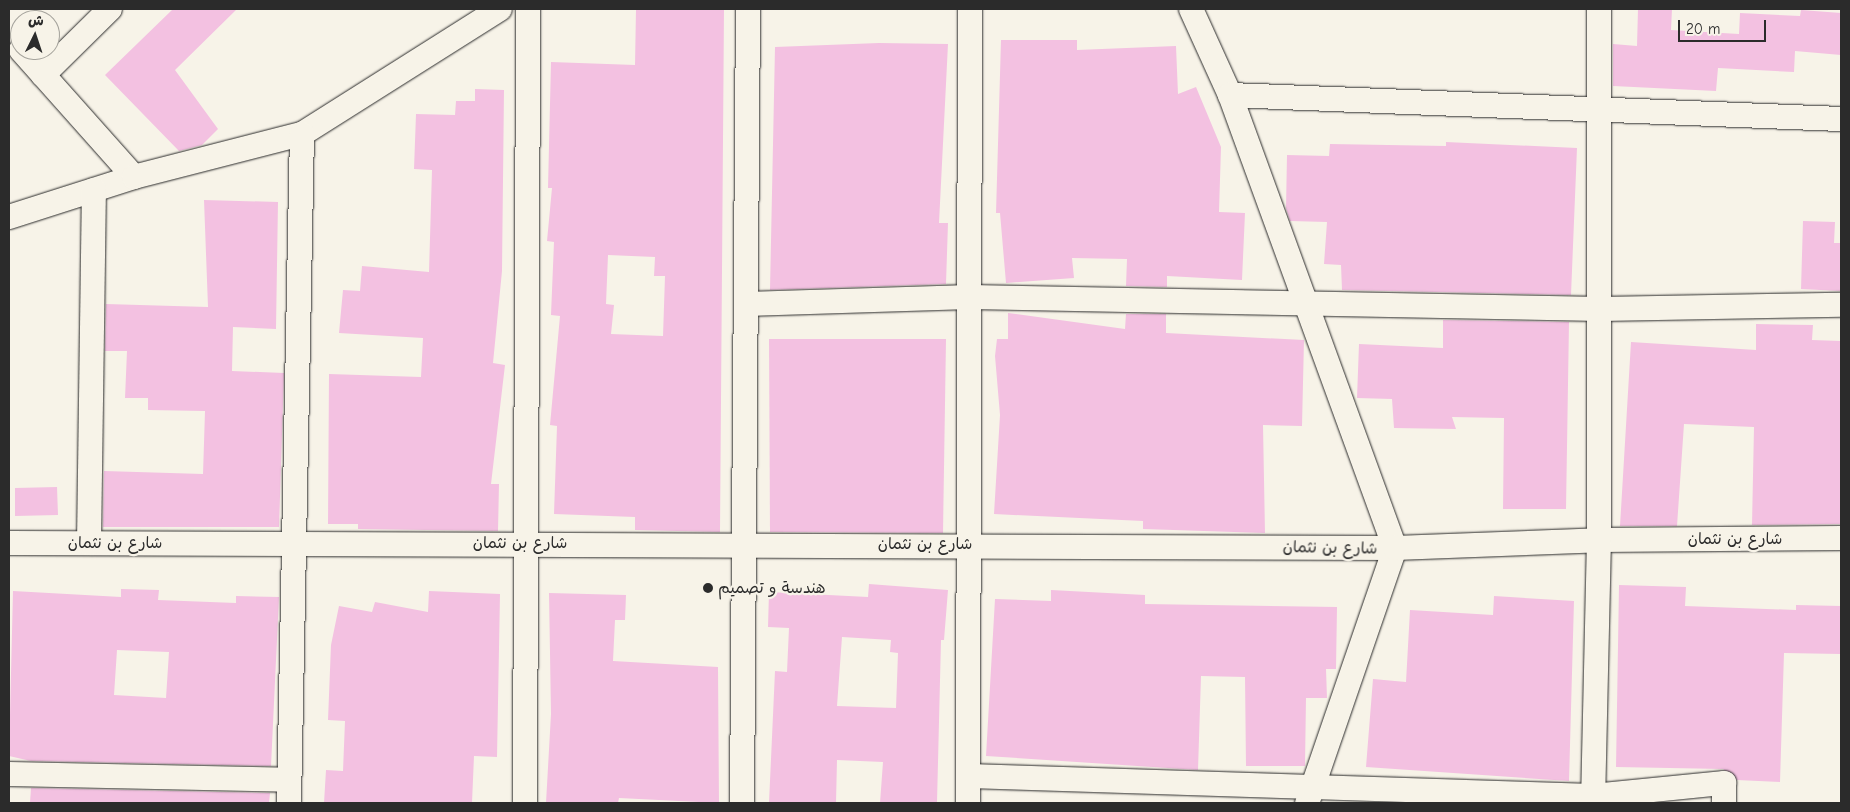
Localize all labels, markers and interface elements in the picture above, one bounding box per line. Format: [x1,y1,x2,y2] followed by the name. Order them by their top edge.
[10,10,60,60] north arrow
[1680,10,1768,42] scale bar
[28,12,44,30] text: ش
[1686,20,1720,38] text: 20 m
[1688,529,1782,549] street label: شارع بن نثمان
[68,533,162,553] street label: شارع بن نثمان
[473,533,567,553] street label: شارع بن نثمان
[878,534,972,554] street label: شارع بن نثمان
[1283,538,1377,558] street label: شارع بن نثمان
[718,578,825,598] place label: هندسة و تصميم
[702,582,714,594] marker: هندسة و تصميم

